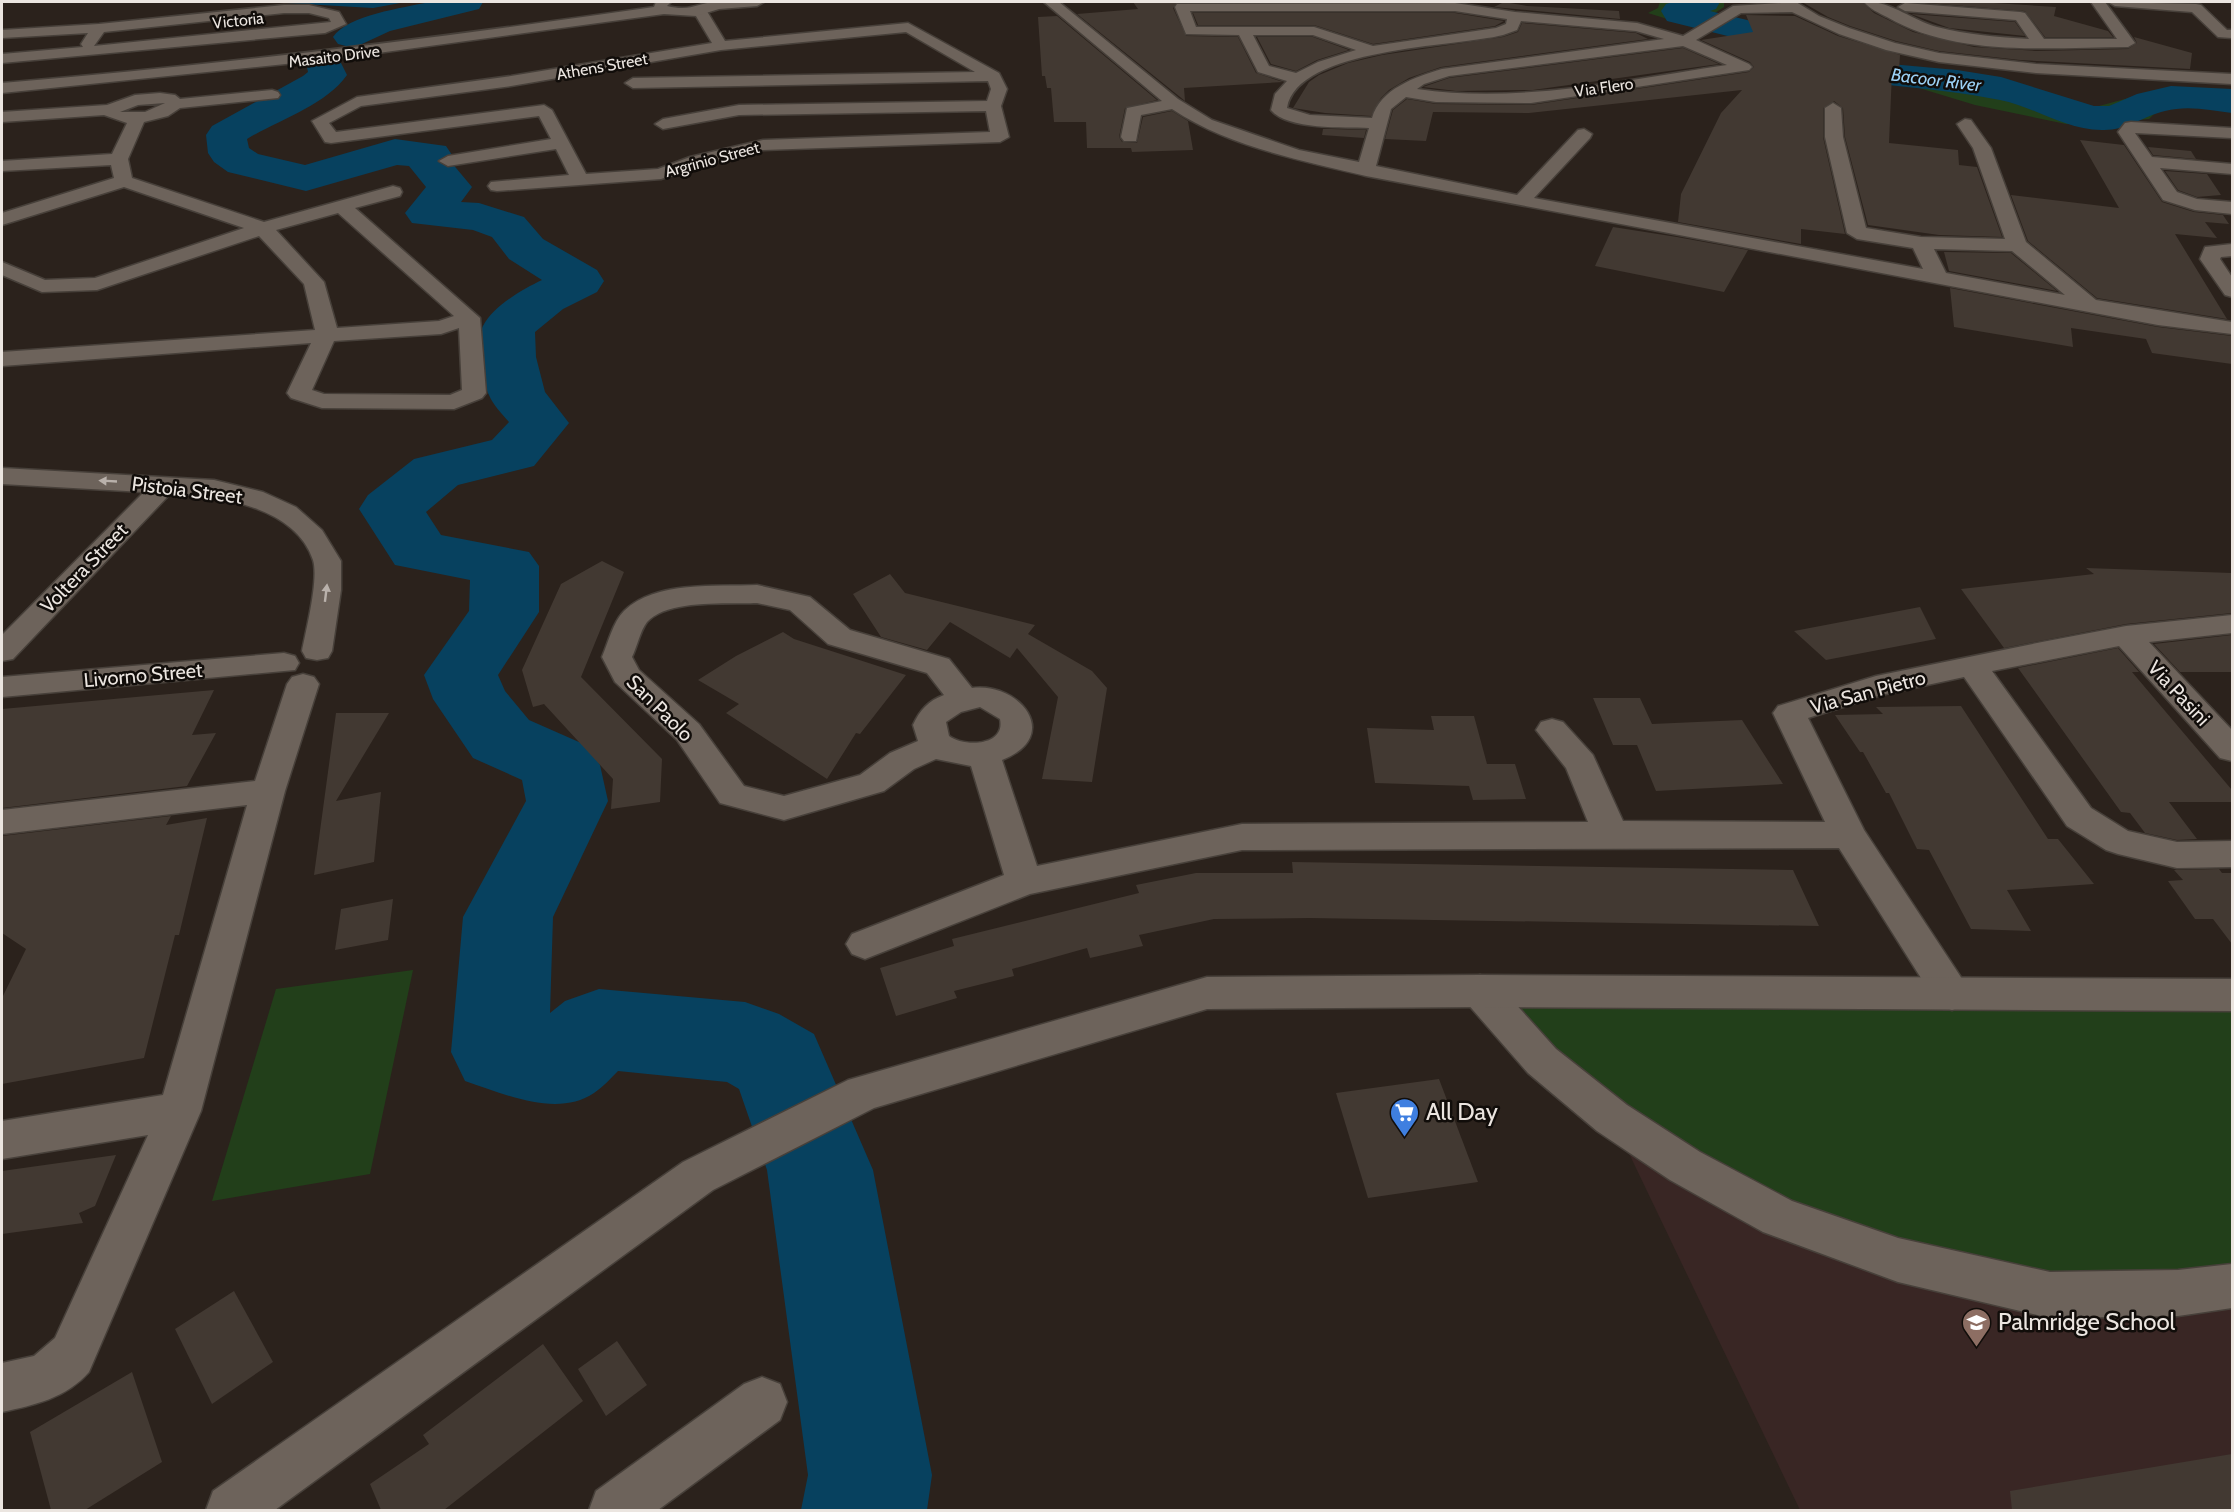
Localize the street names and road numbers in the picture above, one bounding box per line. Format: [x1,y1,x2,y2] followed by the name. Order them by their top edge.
[212,8,265,33] street label: Victoria
[287,41,381,72] street label: Masaito Drive
[555,49,650,84] street label: Athens Street
[1574,74,1635,101] street label: Via Flero
[663,138,762,181] street label: Argrinio Street
[130,471,244,509] street label: Pistoia Street
[35,518,133,618] street label: Voltera Street
[2143,656,2215,730] street label: Via Pasini
[83,658,204,692] street label: Livorno Street
[1808,665,1928,719] street label: Via San Pietro
[622,670,698,746] street label: San Paolo

